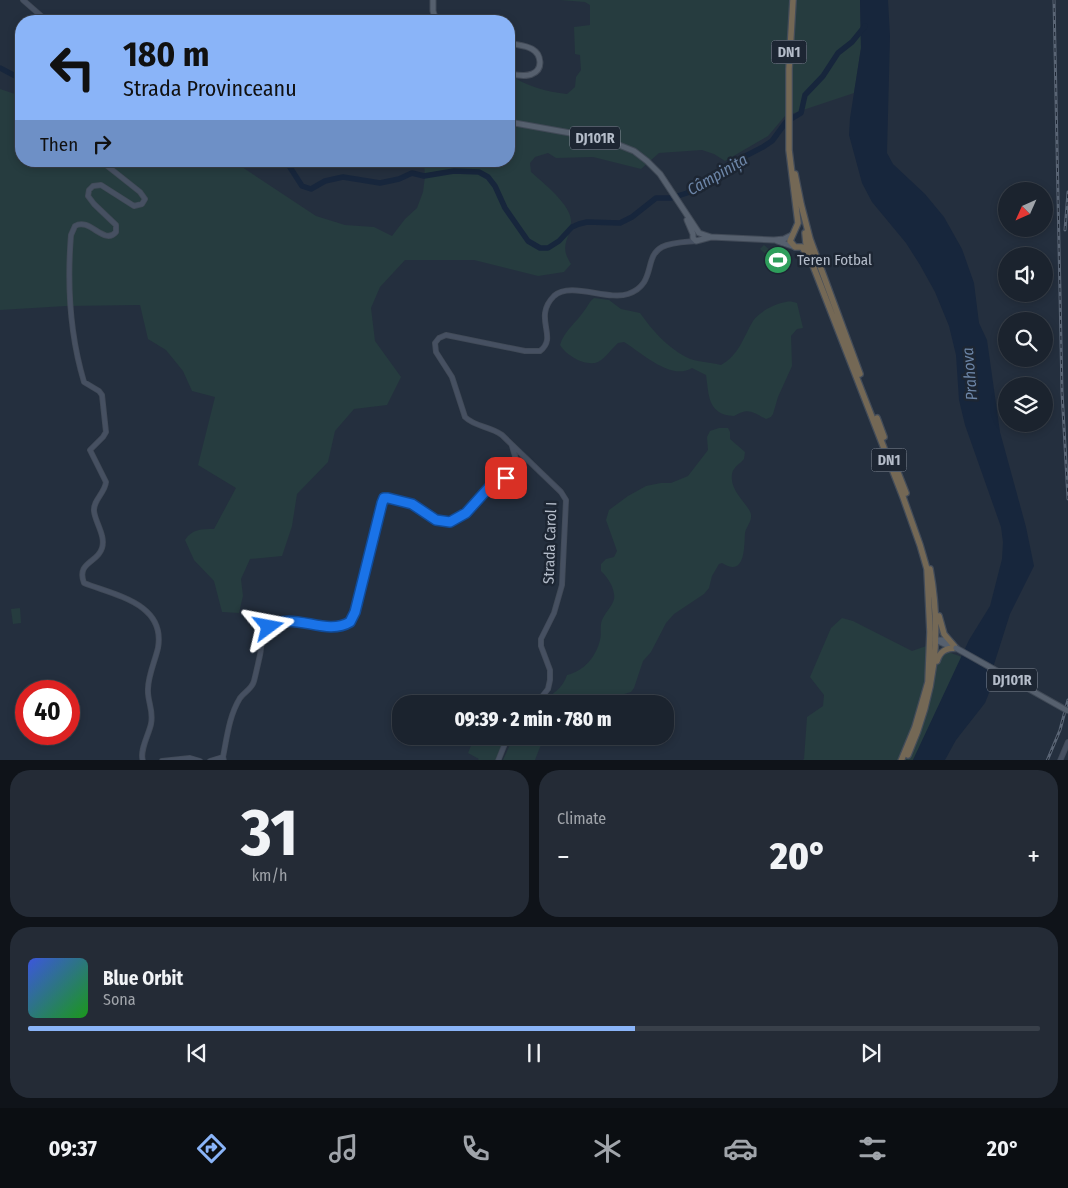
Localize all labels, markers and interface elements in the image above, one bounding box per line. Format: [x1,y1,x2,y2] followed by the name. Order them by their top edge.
[123,33,209,75] text: 180 m
[40,35,105,100] icon: left
[772,41,806,64] road number: DN1
[123,75,297,102] text: Strada Provinceanu
[570,126,620,150] road number: DJ101R
[88,130,116,158] icon: right
[40,133,78,156] text: Then
[684,150,751,200] water label: Câmpinița
[998,182,1052,238] north arrow
[998,182,1053,432] map controls
[763,245,793,275] sports icon: Teren Fotbal
[998,247,1053,302] button: sound
[797,251,872,269] place label: Teren Fotbal
[998,312,1053,367] button: search
[958,347,981,401] water label: Prahova
[998,377,1053,432] button: layers
[872,448,906,472] road number: DN1
[485,457,527,499] pin
[492,464,520,492] icon: arrive
[540,502,560,584] street label: Strada Carol I
[242,600,294,652] position arrow
[987,668,1037,692] road number: DJ101R
[15,680,80,745] speed limit sign: 40
[454,708,612,731] text: 09:39 · 2 min · 780 m
[241,794,298,872] text: 31
[557,809,606,828] text: Climate
[770,833,827,879] text: 20°
[557,840,570,873] text: −
[1027,840,1040,873] text: +
[252,866,287,885] text: km/h
[103,967,183,990] text: Blue Orbit
[103,990,136,1009] text: Sona
[183,1039,211,1067] icon: previous
[520,1039,548,1067] icon: pause
[857,1039,885,1067] icon: next
[194,1131,229,1166] icon: directions
[326,1131,361,1166] icon: music
[458,1131,493,1166] icon: phone
[590,1131,625,1166] icon: climate
[723,1131,758,1166] icon: car
[855,1131,890,1166] icon: filters
[49,1135,97,1162] text: 09:37
[987,1135,1019,1162] text: 20°

